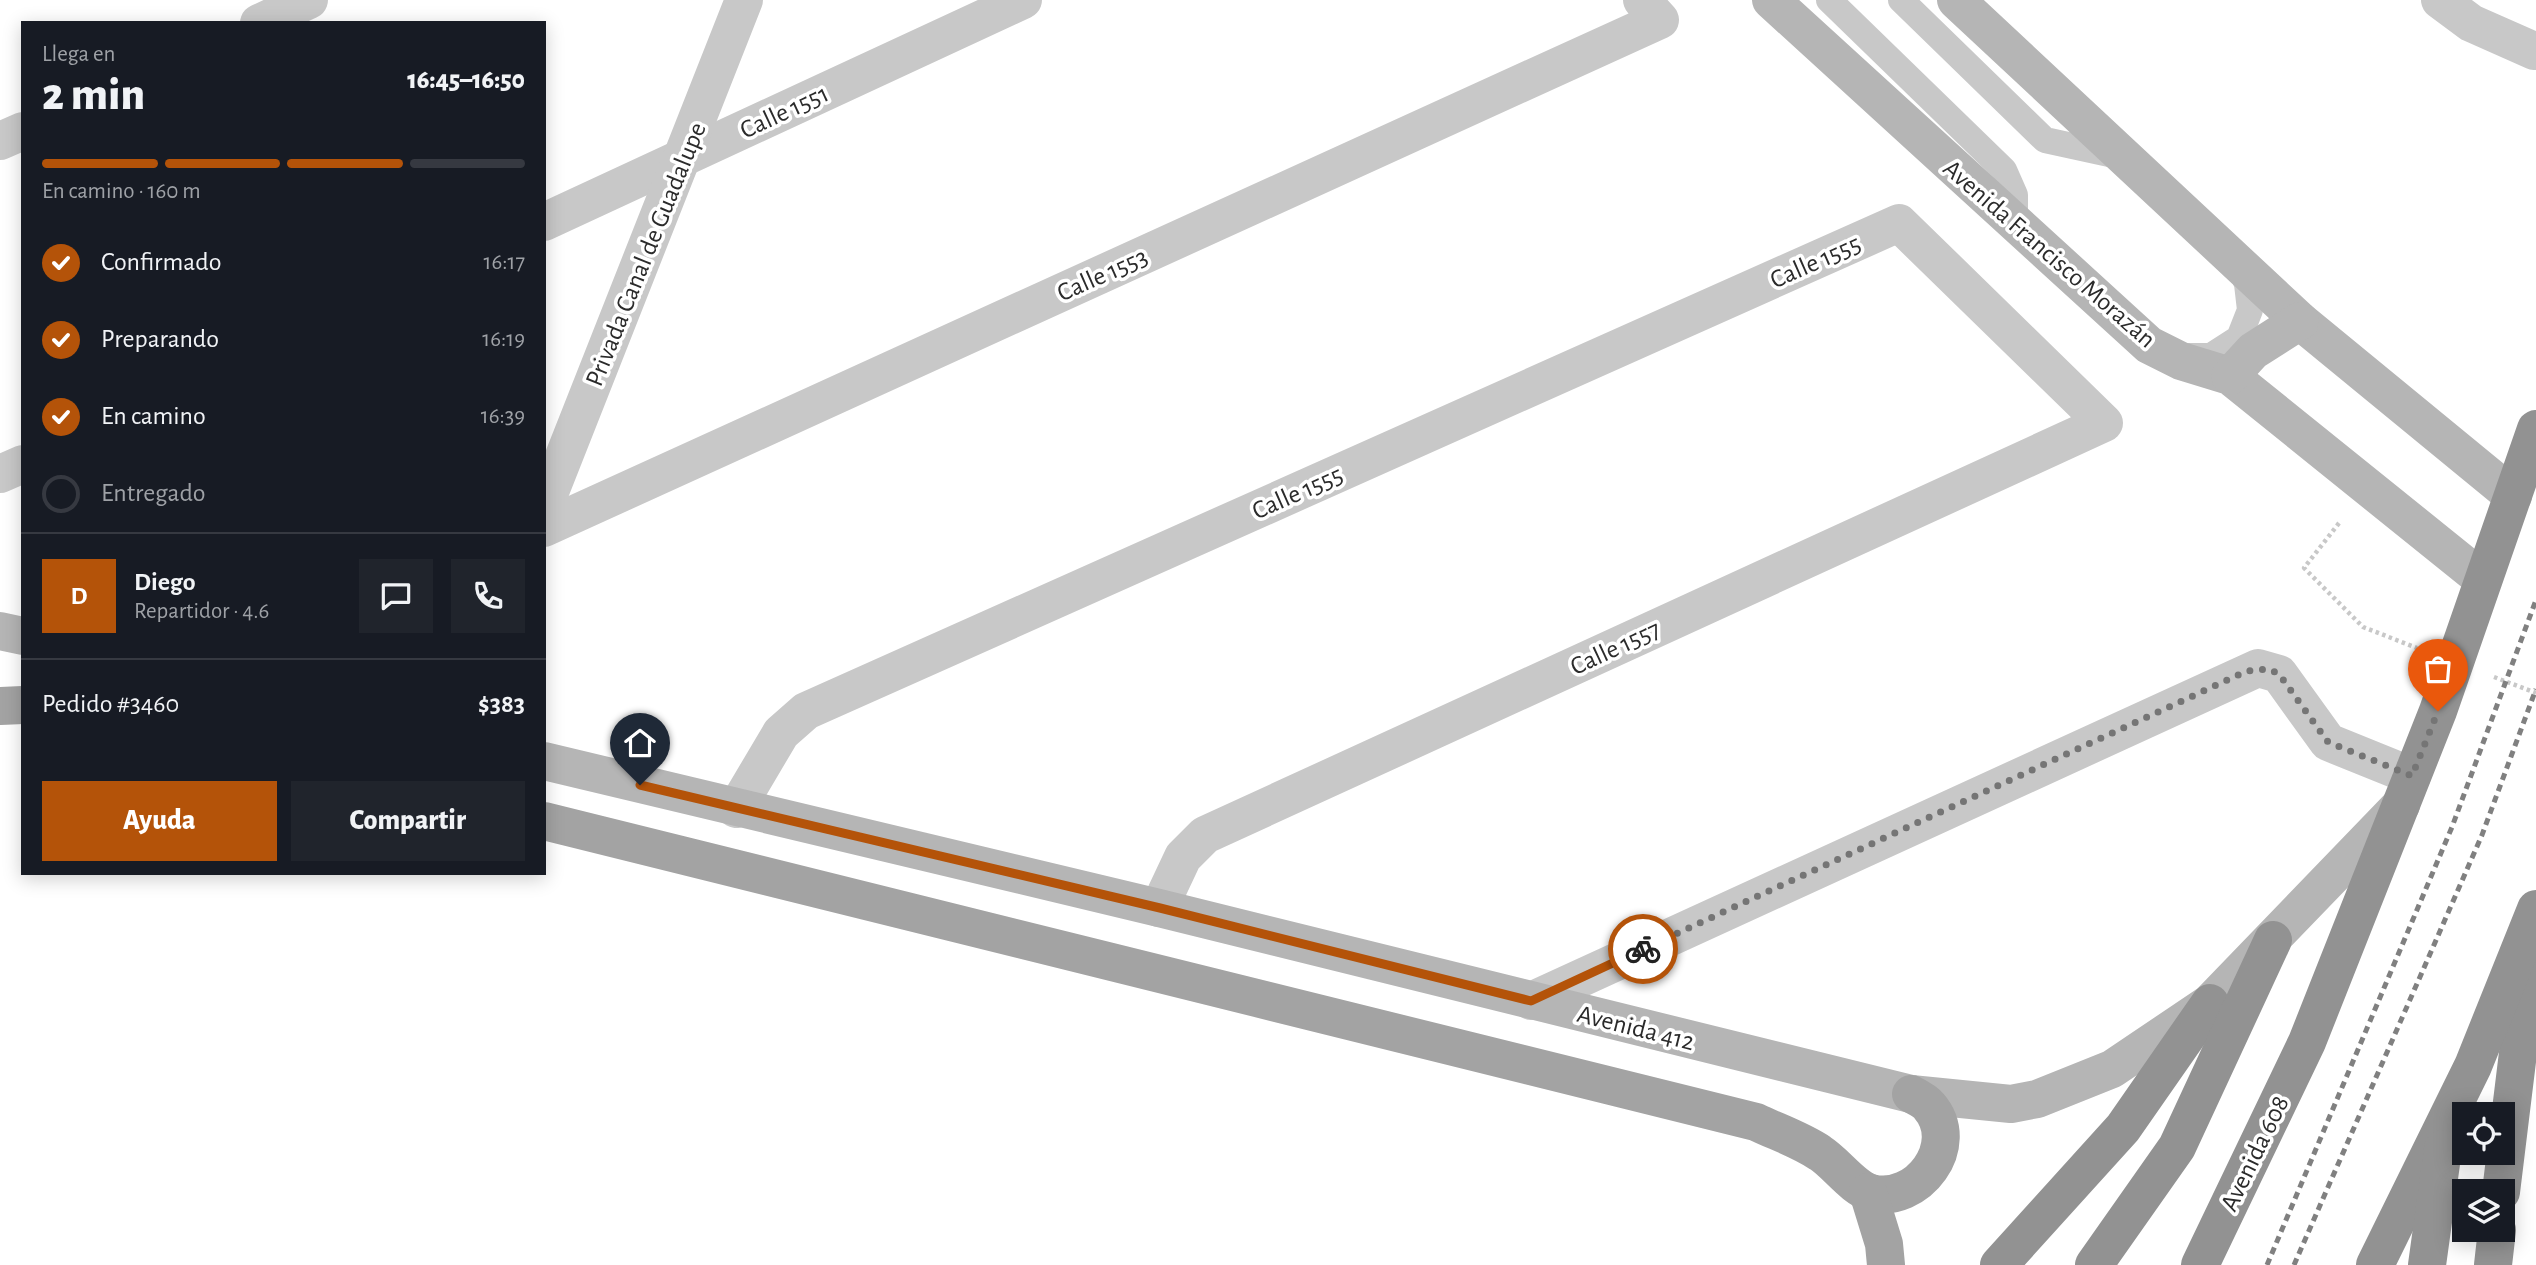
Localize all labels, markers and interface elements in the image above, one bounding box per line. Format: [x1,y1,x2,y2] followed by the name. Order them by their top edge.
[42,43,115,66] text: Llega en
[407,67,525,93] text: 16:45–16:50
[42,72,145,118] text: 2 min
[736,80,833,144] street label: Calle 1551
[581,119,711,390] street label: Privada Canal de Guadalupe
[1938,155,2160,353] street label: Avenida Francisco Morazán
[42,180,201,203] text: En camino · 160 m
[1766,230,1865,293] street label: Calle 1555
[42,244,80,282] icon: check
[1053,244,1152,306] street label: Calle 1553
[101,249,222,275] text: Confirmado
[484,251,525,274] text: 16:17
[42,321,80,359] icon: check
[101,326,219,352] text: Preparando
[482,328,525,351] text: 16:19
[42,398,80,436] icon: check
[101,403,206,429] text: En camino
[481,405,525,428] text: 16:39
[1248,461,1347,524] street label: Calle 1555
[101,480,206,506] text: Entregado
[359,559,433,633] button: chat
[451,559,525,633] button: phone
[134,569,196,595] text: Diego
[70,583,88,609] text: D
[134,600,269,623] text: Repartidor · 4.6
[1566,616,1665,680] street label: Calle 1557
[2408,639,2468,711] pin
[2419,650,2457,688] icon: bag
[42,691,179,717] text: Pedido #3460
[478,691,525,717] text: $383
[610,713,670,785] pin
[621,724,659,762] icon: home
[42,781,277,861] button: Ayuda
[291,781,525,861] button: Compartir
[1608,914,1678,984] courier
[1624,930,1662,968] icon: bike
[1574,1001,1697,1055] street label: Avenida 412
[2216,1092,2294,1215] street label: Avenida 608
[2452,1102,2515,1242] map controls
[2452,1102,2515,1165] button: locate
[2452,1179,2515,1242] button: layers

